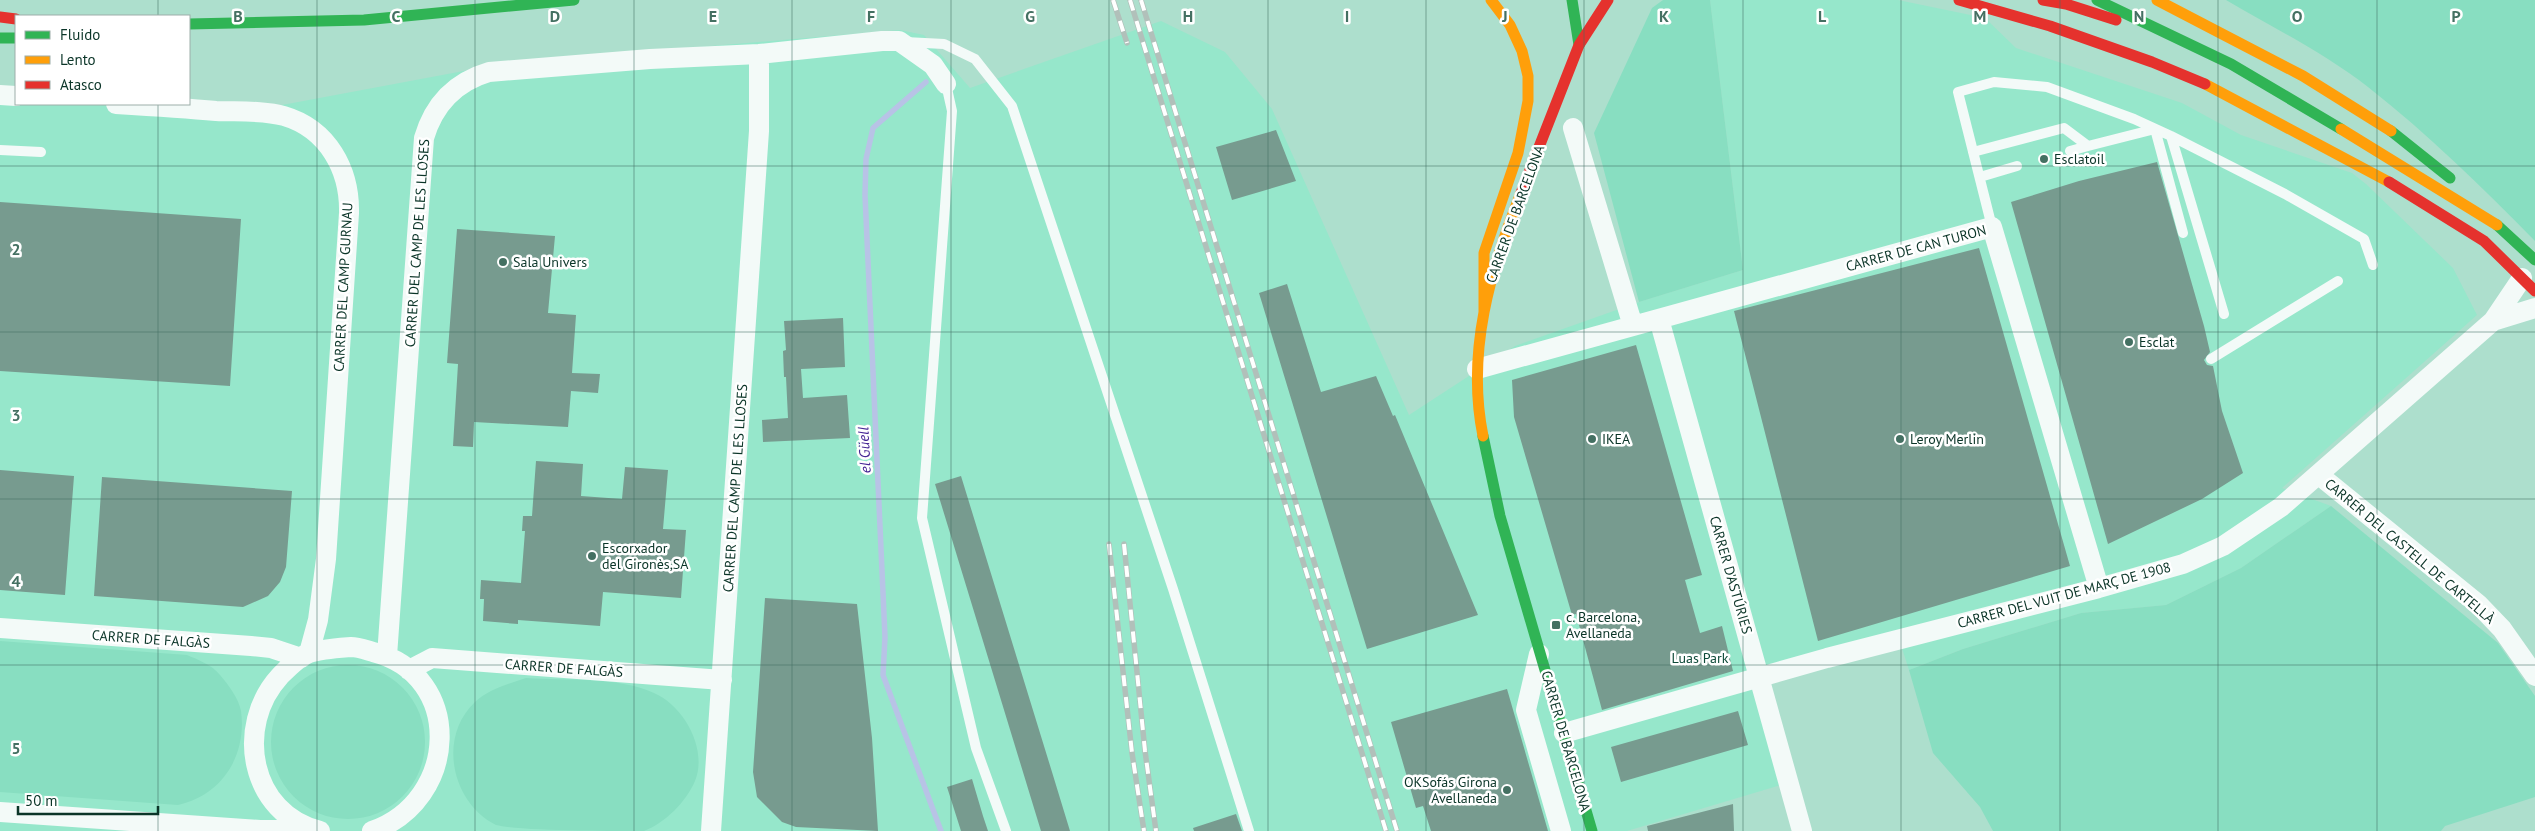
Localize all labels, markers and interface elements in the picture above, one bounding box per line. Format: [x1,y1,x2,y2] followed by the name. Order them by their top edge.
[233,6,243,26] text: B
[392,6,401,26] text: C
[550,6,560,26] text: D
[709,6,717,26] text: E
[867,6,875,26] text: F
[1025,6,1035,26] text: G
[1183,6,1193,26] text: H
[1345,6,1349,26] text: I
[1501,6,1508,26] text: J
[1659,6,1669,26] text: K
[1818,6,1827,26] text: L
[1974,6,1986,26] text: M
[2134,6,2144,26] text: N
[2292,6,2303,26] text: O
[2451,6,2461,26] text: P
[15,15,190,105] legend
[60,25,100,44] text: Fluido
[60,50,96,69] text: Lento
[60,75,102,94] text: Atasco
[401,138,433,348] street label: CARRER DEL CAMP DE LES LLOSES
[1482,142,1549,285] street label: CARRER DE BARCELONA
[2054,150,2105,168] place label: Esclatoil
[2038,153,2050,165] marker: Esclatoil
[330,202,356,372] street label: CARRER DEL CAMP GURNAU
[1844,221,1988,275] street label: CARRER DE CAN TURON
[11,239,21,259] text: 2
[513,253,587,271] place label: Sala Univers
[497,256,509,268] marker: Sala Univers
[2139,333,2175,351] place label: Esclat
[2123,336,2135,348] marker: Esclat
[719,383,751,593] street label: CARRER DEL CAMP DE LES LLOSES
[11,405,21,425] text: 3
[853,426,875,474] water label: el Güell
[1602,430,1631,448] place label: IKEA
[1910,430,1984,448] place label: Leroy Merlin
[1586,433,1598,445] marker: IKEA
[1894,433,1906,445] marker: Leroy Merlin
[2321,474,2499,628] street label: CARRER DEL CASTELL DE CARTELLÀ
[1706,514,1756,636] street label: CARRER D'ASTÚRIES
[602,539,689,573] place label: Escorxador del Gironès,SA
[586,550,598,562] marker: Escorxador del Gironès,SA
[1955,558,2173,632] street label: CARRER DEL VUIT DE MARÇ DE 1908
[11,571,21,591] text: 4
[1566,608,1640,642] place label: c. Barcelona, Avellaneda
[1550,619,1562,631] marker: c. Barcelona, Avellaneda
[91,626,211,652] street label: CARRER DE FALGÀS
[1672,649,1729,667] park label: Luas Park
[504,655,624,681] street label: CARRER DE FALGÀS
[1537,669,1595,814] street label: CARRER DE BARCELONA
[11,738,21,758] text: 5
[1404,773,1497,807] place label: OKSofás Girona Avellaneda
[18,784,158,816] scale bar
[1501,784,1513,796] marker: OKSofás Girona Avellaneda
[25,791,58,810] text: 50 m

